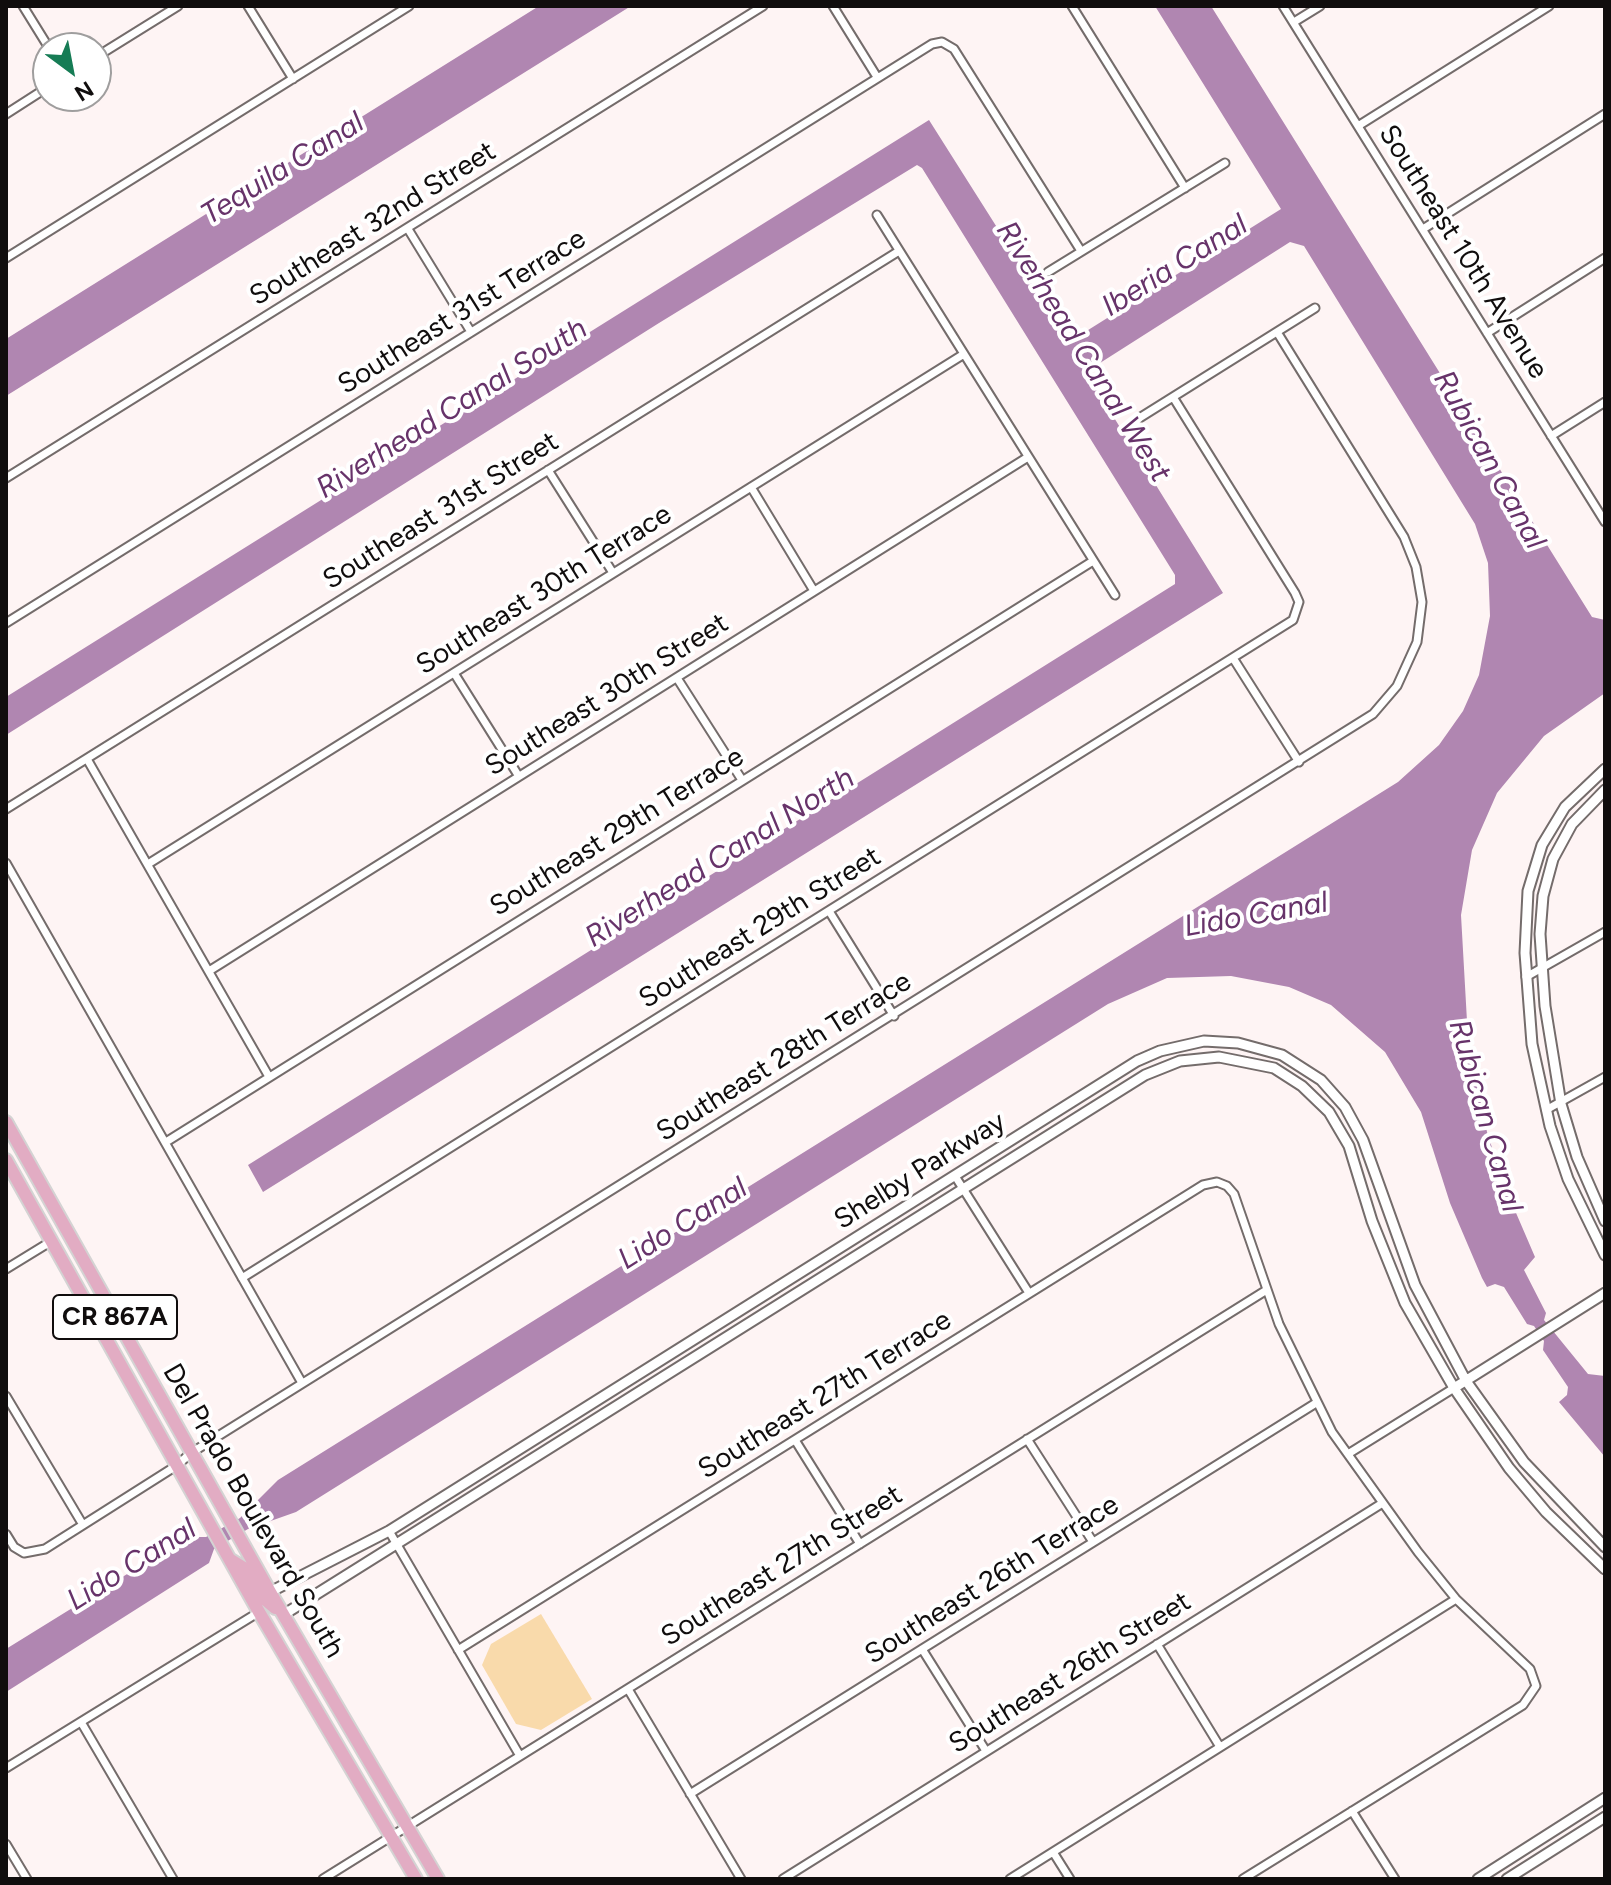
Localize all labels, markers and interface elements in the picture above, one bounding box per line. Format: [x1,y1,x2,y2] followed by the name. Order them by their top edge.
[32,32,112,112] north arrow
[70,75,98,107] text: N
[195,105,371,233] water label: Tequila Canal
[1371,119,1555,385] street label: Southeast 10th Avenue
[244,135,502,313] street label: Southeast 32nd Street
[1096,207,1254,325] water label: Iberia Canal
[988,215,1178,489] water label: Riverhead Canal West
[332,222,592,402] street label: Southeast 31st Terrace
[310,311,594,507] water label: Riverhead Canal South
[1425,364,1553,556] water label: Rubican Canal
[317,425,565,597] street label: Southeast 31st Street
[410,498,678,682] street label: Southeast 30th Terrace
[479,607,735,783] street label: Southeast 30th Street
[484,740,750,924] street label: Southeast 29th Terrace
[579,761,861,955] water label: Riverhead Canal North
[633,840,887,1016] street label: Southeast 29th Street
[1181,885,1331,945] water label: Lido Canal
[650,965,918,1149] street label: Southeast 28th Terrace
[1440,1016,1530,1216] water label: Rubican Canal
[828,1105,1012,1237] street label: Shelby Parkway
[612,1170,754,1278] water label: Lido Canal
[53,1295,177,1339] road number: CR 867A
[692,1303,958,1487] street label: Southeast 27th Terrace
[155,1358,351,1664] street label: Del Prado Boulevard South
[655,1478,909,1654] street label: Southeast 27th Street
[859,1488,1125,1672] street label: Southeast 26th Terrace
[61,1511,203,1619] water label: Lido Canal
[943,1585,1197,1761] street label: Southeast 26th Street

